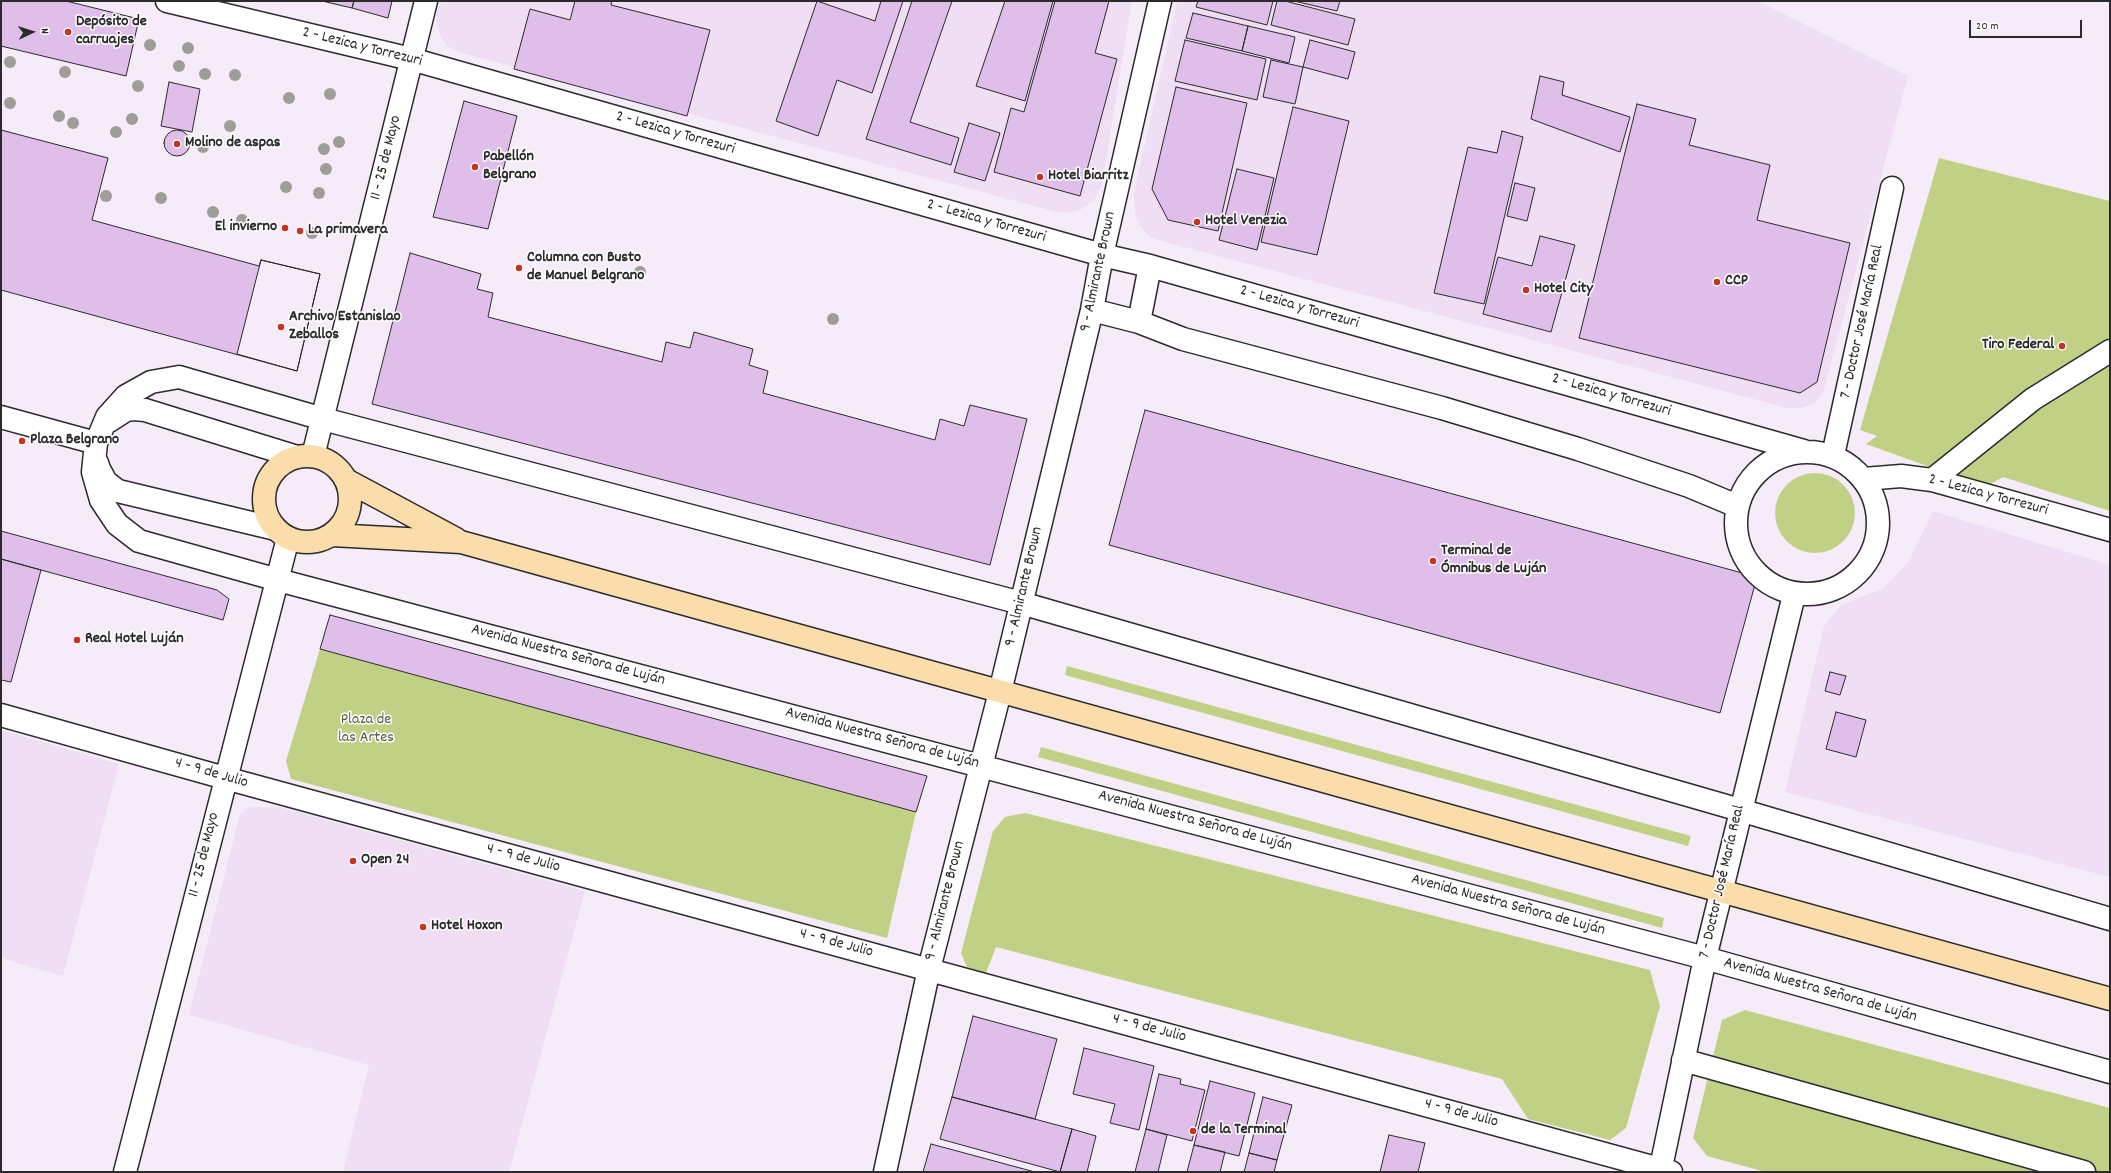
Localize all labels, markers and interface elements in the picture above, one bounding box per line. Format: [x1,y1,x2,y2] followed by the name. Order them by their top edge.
[12,12,52,52] north arrow
[1971,12,2084,38] scale bar
[76,13,147,51] place label: Depósito de carruajes
[1976,18,1999,35] text: 20 m
[300,24,424,72] street label: 2 - Lezica y Torrezuri
[63,27,73,37] marker: Depósito de carruajes
[36,28,52,34] text: N
[613,108,737,160] street label: 2 - Lezica y Torrezuri
[367,114,407,202] street label: 11 - 25 de Mayo
[185,134,280,154] place label: Molino de aspas
[172,139,182,149] marker: Molino de aspas
[483,148,536,186] place label: Pabellón Belgrano
[470,162,480,172] marker: Pabellón Belgrano
[1048,167,1129,187] place label: Hotel Biarritz
[1035,172,1045,182] marker: Hotel Biarritz
[924,196,1048,248] street label: 2 - Lezica y Torrezuri
[1077,210,1121,334] street label: 9 - Almirante Brown
[1205,212,1286,232] place label: Hotel Venezia
[1192,217,1202,227] marker: Hotel Venezia
[215,218,277,238] place label: El invierno
[308,221,388,241] place label: La primavera
[280,223,290,233] marker: El invierno
[295,226,305,236] marker: La primavera
[1837,243,1889,401] street label: 7 - Doctor José María Real
[527,249,644,287] place label: Columna con Busto de Manuel Belgrano
[514,263,524,273] marker: Columna con Busto de Manuel Belgrano
[1725,272,1748,292] place label: CCP
[1712,277,1722,287] marker: CCP
[1534,280,1593,300] place label: Hotel City
[1237,282,1361,334] street label: 2 - Lezica y Torrezuri
[1521,285,1531,295] marker: Hotel City
[289,308,401,346] place label: Archivo Estanislao Zeballos
[276,322,286,332] marker: Archivo Estanislao Zeballos
[1982,336,2054,356] place label: Tiro Federal
[2057,341,2067,351] marker: Tiro Federal
[1549,370,1673,422] street label: 2 - Lezica y Torrezuri
[30,431,119,451] place label: Plaza Belgrano
[17,436,27,446] marker: Plaza Belgrano
[1926,471,2050,521] street label: 2 - Lezica y Torrezuri
[1002,525,1048,649] street label: 9 - Almirante Brown
[1441,542,1546,580] place label: Terminal de Ómnibus de Luján
[1428,556,1438,566] marker: Terminal de Ómnibus de Luján
[469,621,667,691] street label: Avenida Nuestra Señora de Luján
[85,630,184,650] place label: Real Hotel Luján
[72,635,82,645] marker: Real Hotel Luján
[783,704,981,774] street label: Avenida Nuestra Señora de Luján
[338,711,394,749] park label: Plaza de las Artes
[172,754,250,794] street label: 4 - 9 de Julio
[1096,787,1294,857] street label: Avenida Nuestra Señora de Luján
[1696,804,1750,960] street label: 7 - Doctor José María Real
[185,811,225,899] street label: 11 - 25 de Mayo
[922,839,970,963] street label: 9 - Almirante Brown
[484,840,562,878] street label: 4 - 9 de Julio
[361,851,409,871] place label: Open 24
[348,856,358,866] marker: Open 24
[1409,871,1607,941] street label: Avenida Nuestra Señora de Luján
[431,917,502,937] place label: Hotel Hoxon
[418,922,428,932] marker: Hotel Hoxon
[797,925,875,963] street label: 4 - 9 de Julio
[1721,954,1919,1028] street label: Avenida Nuestra Señora de Luján
[1110,1010,1188,1048] street label: 4 - 9 de Julio
[1422,1095,1500,1133] street label: 4 - 9 de Julio
[1201,1121,1286,1141] place label: de la Terminal
[1188,1126,1198,1136] marker: de la Terminal

